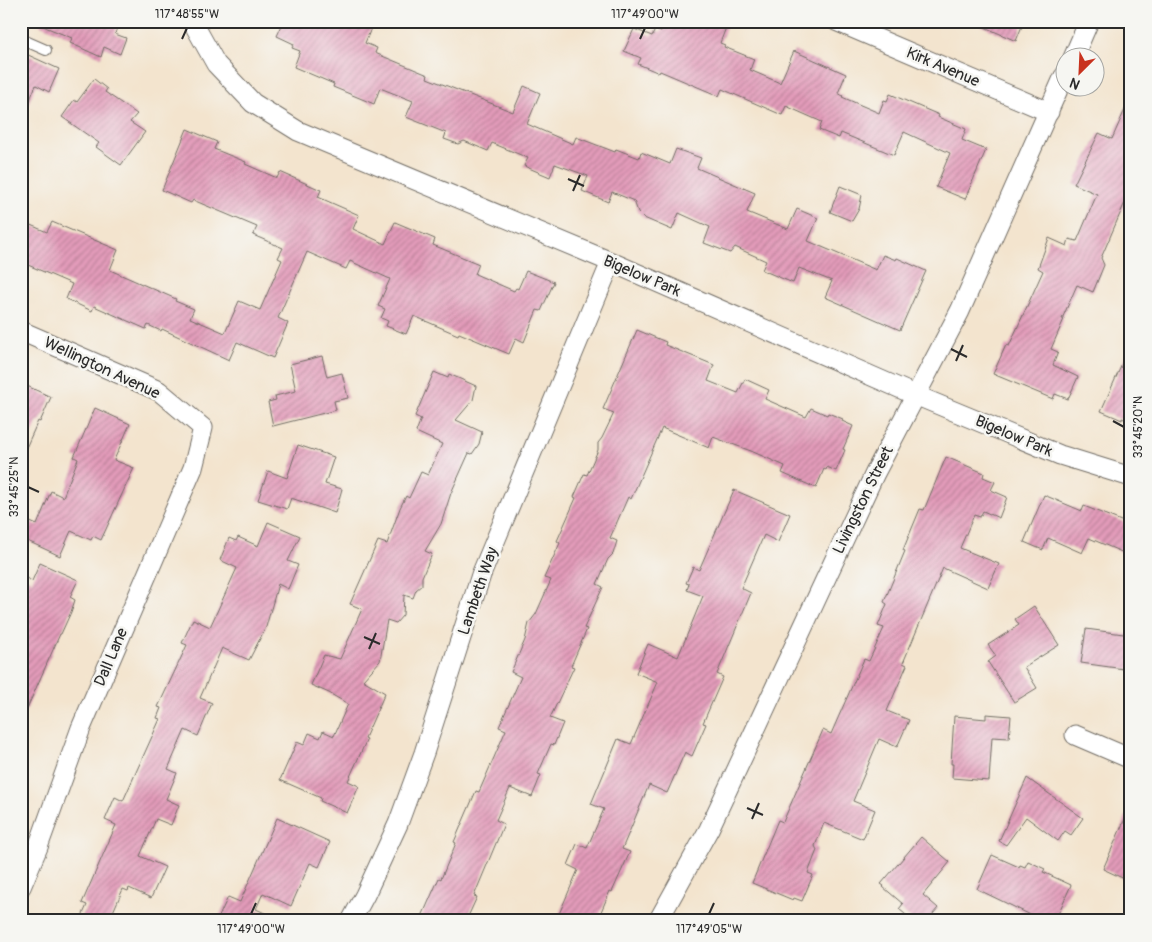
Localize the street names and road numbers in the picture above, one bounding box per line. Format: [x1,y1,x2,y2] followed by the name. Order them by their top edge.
[903,43,983,91] street label: Kirk Avenue
[600,251,684,301] street label: Bigelow Park
[41,332,163,404] street label: Wellington Avenue
[972,411,1056,461] street label: Bigelow Park
[828,442,898,557] street label: Livingston Street
[454,544,502,638] street label: Lambeth Way
[90,625,132,689] street label: Dall Lane

